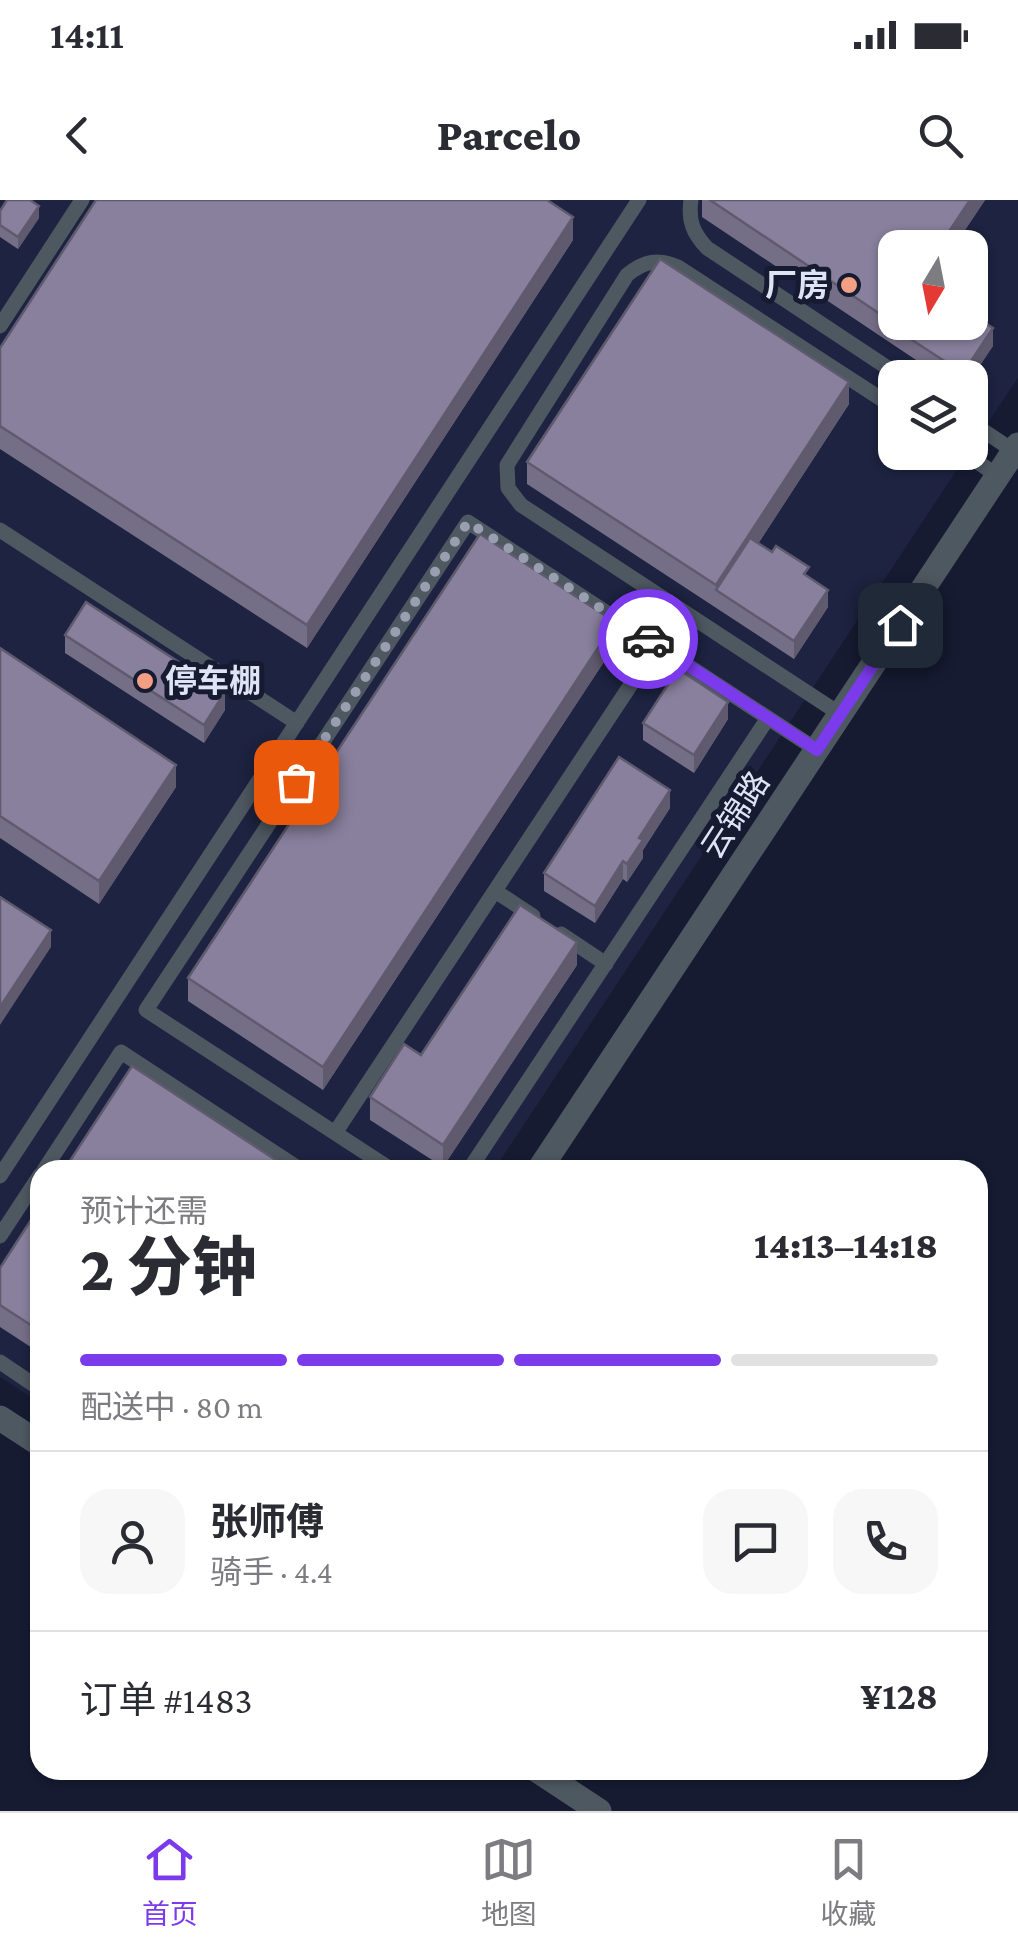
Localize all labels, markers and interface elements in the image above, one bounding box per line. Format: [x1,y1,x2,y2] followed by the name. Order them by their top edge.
[50,14,124,56] text: 14:11
[50,108,105,163] icon: back
[913,108,968,163] icon: search
[437,110,581,160] text: Parcelo
[878,230,988,340] north arrow
[878,230,988,470] map controls
[765,267,829,303] place label: 厂房
[838,274,860,296] marker: 厂房
[878,360,988,470] button: layers
[858,583,943,668] pin
[598,589,698,689] courier
[873,598,928,653] icon: home
[621,612,676,667] icon: car
[165,663,261,699] place label: 停车棚
[134,670,156,692] marker: 停车棚
[254,740,339,825] pin
[269,755,324,810] icon: bag
[694,765,776,865] street label: 云锦路
[80,1193,208,1229] text: 预计还需
[754,1224,938,1266] text: 14:13–14:18
[80,1232,257,1304] text: 2 分钟
[80,1389,263,1425] text: 配送中 · 80 m
[80,1489,185,1594] button: person
[703,1489,808,1594] button: chat
[833,1489,938,1594] button: phone
[210,1501,324,1543] text: 张师傅
[210,1554,333,1590] text: 骑手 · 4.4
[861,1675,938,1717] text: ¥128
[80,1679,252,1721] text: 订单 #1483
[142,1832,198,1932] tab: 首页
[481,1832,537,1932] tab: 地图
[820,1832,876,1932] tab: 收藏

